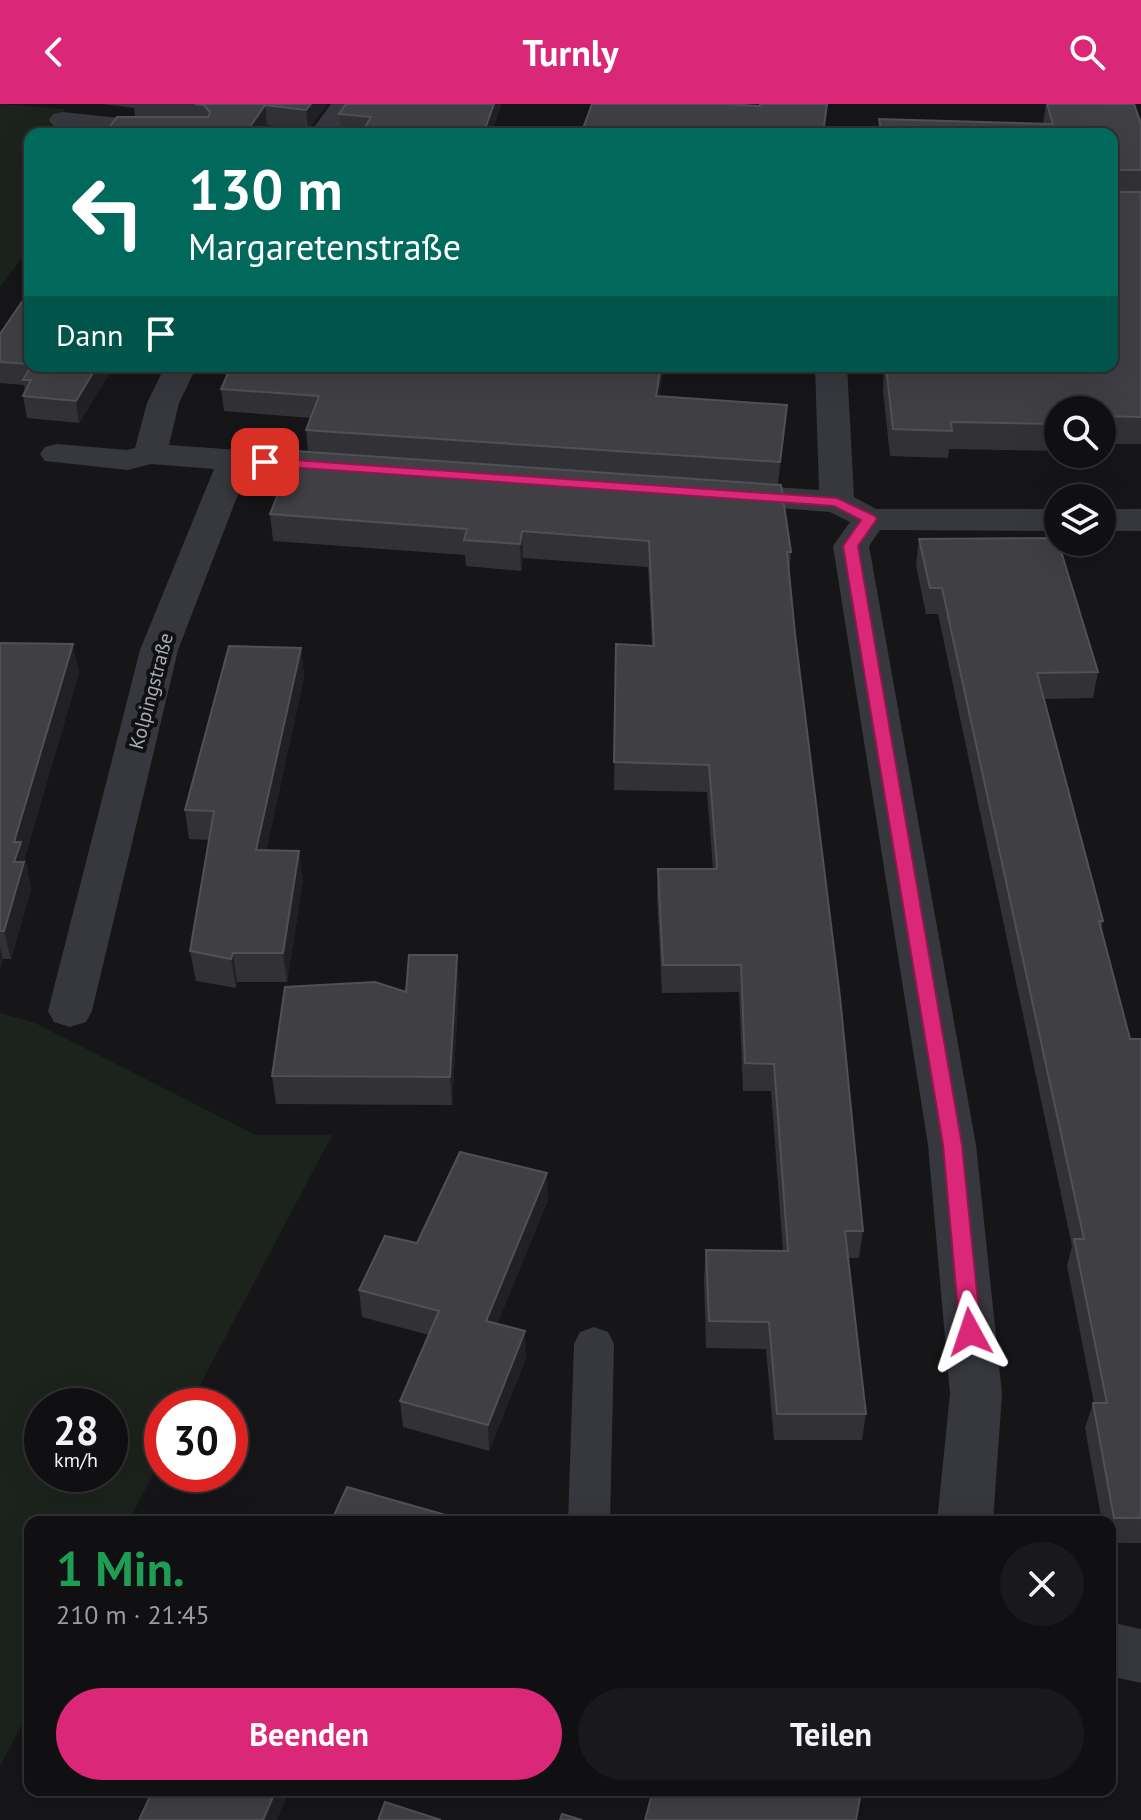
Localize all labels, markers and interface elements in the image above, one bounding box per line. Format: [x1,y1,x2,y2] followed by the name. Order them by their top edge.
[522,29,619,76] text: Turnly
[32,30,76,74] icon: back
[1065,30,1109,74] icon: search
[188,153,343,225] text: 130 m
[56,160,160,264] icon: left
[188,223,461,270] text: Margaretenstraße
[139,312,183,356] icon: arrive
[56,315,123,354] text: Dann
[1044,396,1116,556] map controls
[1044,396,1116,468] button: search
[231,428,299,496] pin
[243,440,287,484] icon: arrive
[1044,484,1116,556] button: layers
[123,630,179,752] street label: Kolpingstraße
[928,1290,1012,1374] position arrow
[144,1388,248,1492] speed limit sign: 30
[53,1404,99,1456] text: 28
[54,1447,98,1473] text: km/h
[56,1537,185,1599] text: 1 Min.
[1000,1542,1084,1626] button: close
[56,1598,210,1631] text: 210 m · 21:45
[56,1688,562,1780] button: Beenden
[578,1688,1084,1780] button: Teilen

